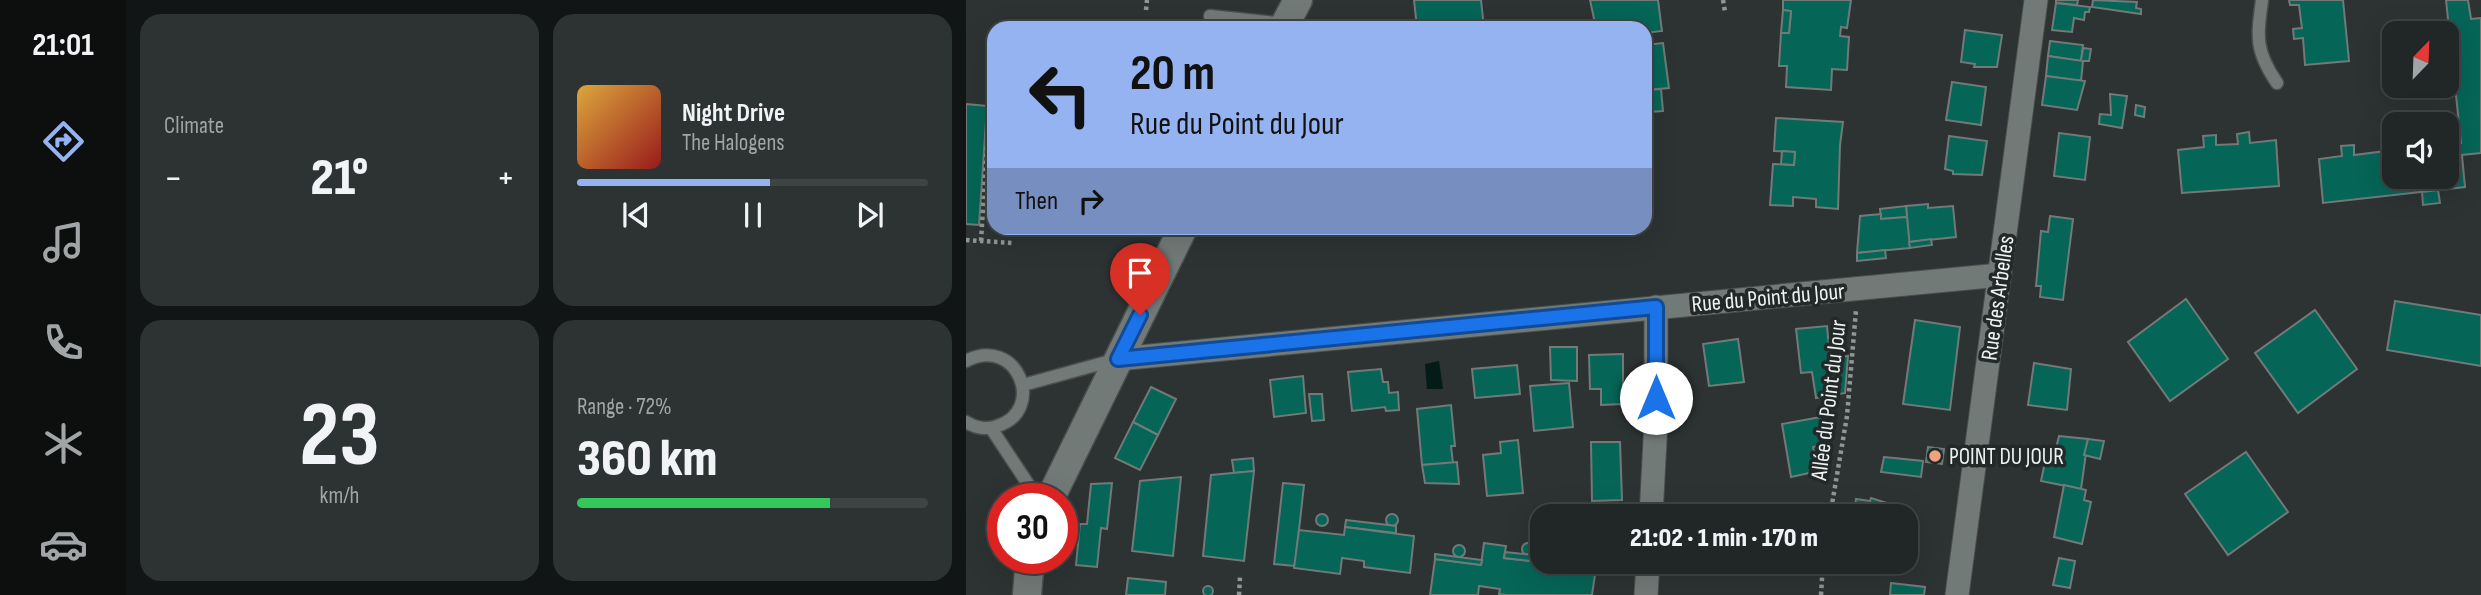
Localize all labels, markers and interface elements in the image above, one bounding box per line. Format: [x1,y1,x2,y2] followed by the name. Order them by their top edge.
[2382,21,2459,98] north arrow
[2382,21,2459,189] map controls
[32,26,94,65] text: 21:01
[1130,45,1215,104] text: 20 m
[1015,49,1106,140] icon: left
[682,98,785,129] text: Night Drive
[1130,105,1344,144] text: Rue du Point du Jour
[164,112,224,140] text: Climate
[2382,112,2459,189] button: sound
[39,117,88,166] icon: directions
[682,129,785,157] text: The Halogens
[311,147,369,210] text: 21°
[164,156,183,201] text: −
[496,156,515,201] text: +
[1072,182,1110,220] icon: right
[1015,186,1058,217] text: Then
[617,196,655,234] icon: previous
[734,196,772,234] icon: pause
[851,196,889,234] icon: next
[39,218,88,267] icon: music
[1975,234,2021,362] street label: Rue des Arbelles
[1110,243,1170,315] pin
[1121,254,1159,292] icon: arrive
[1690,277,1846,319] street label: Rue du Point du Jour
[39,318,88,367] icon: phone
[1805,318,1853,483] street label: Allée du Point du Jour
[1619,361,1693,435] position arrow
[299,382,380,491] text: 23
[577,393,672,421] text: Range · 72%
[39,419,88,468] icon: climate
[577,428,718,491] text: 360 km
[1949,443,2064,471] place label: POINT DU JOUR
[1927,448,1943,464] marker: POINT DU JOUR
[320,482,359,510] text: km/h
[987,483,1078,574] speed limit sign: 30
[39,520,88,569] icon: car
[1630,523,1818,554] text: 21:02 · 1 min · 170 m

